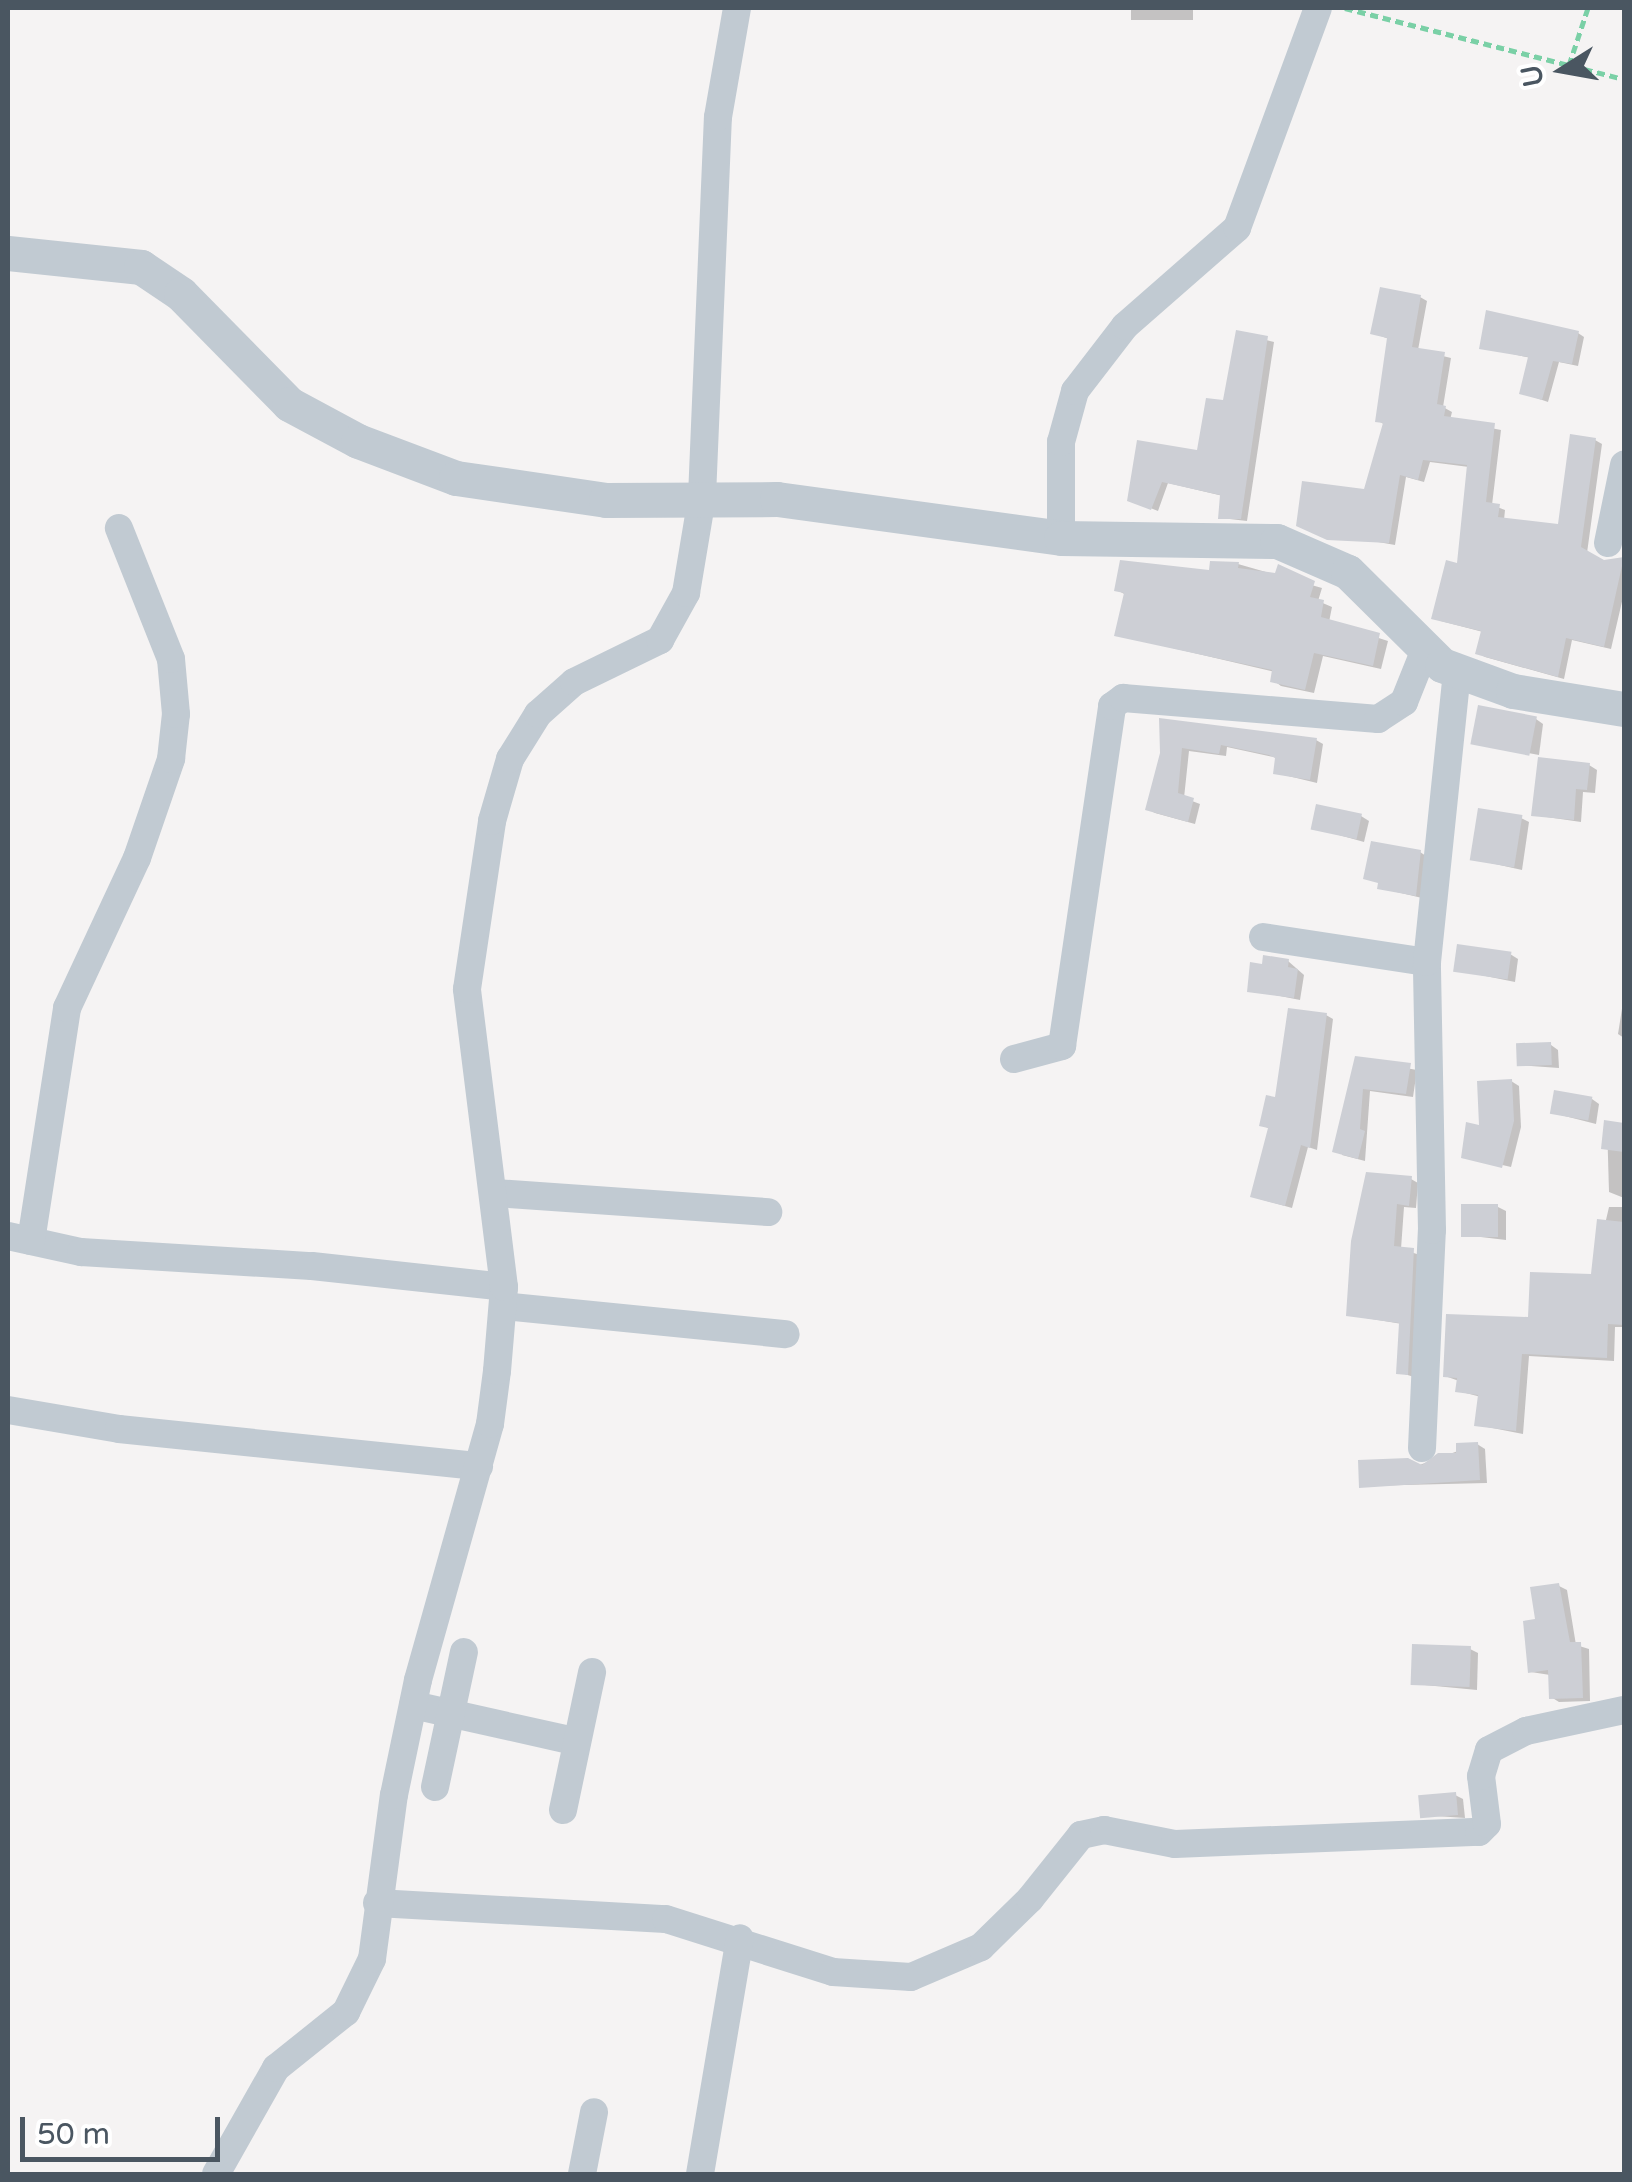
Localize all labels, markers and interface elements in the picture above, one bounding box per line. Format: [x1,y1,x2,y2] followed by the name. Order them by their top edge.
[1512,20,1612,120] north arrow
[1514,62,1551,89] text: U
[25,2097,225,2159] scale bar
[37,2116,110,2153] text: 50 m

